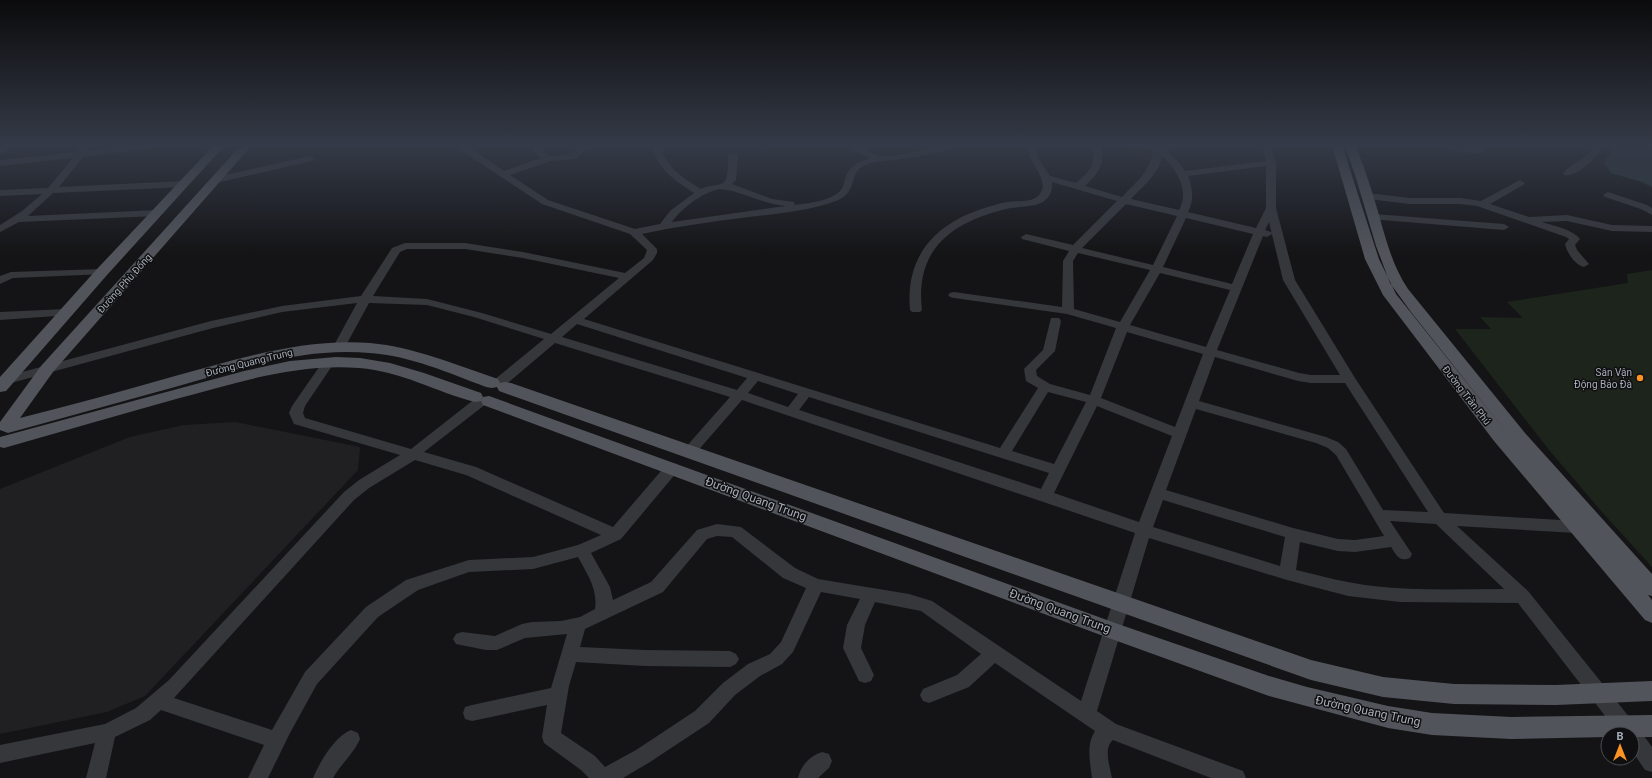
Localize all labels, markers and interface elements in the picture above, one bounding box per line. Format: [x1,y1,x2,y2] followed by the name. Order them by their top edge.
[94,251,154,315] street label: Đường Phù Đổng
[205,346,294,379] street label: Đường Quang Trung
[1440,364,1493,427] street label: Đường Trần Phú
[1574,367,1632,391] place label: Sân Vận Động Bảo Đà
[1635,373,1645,383] marker: Sân Vận Động Bảo Đà
[703,474,809,524] street label: Đường Quang Trung
[1007,586,1113,636] street label: Đường Quang Trung
[1314,693,1422,729] street label: Đường Quang Trung
[1600,726,1640,766] north arrow
[1616,730,1624,743] text: B

